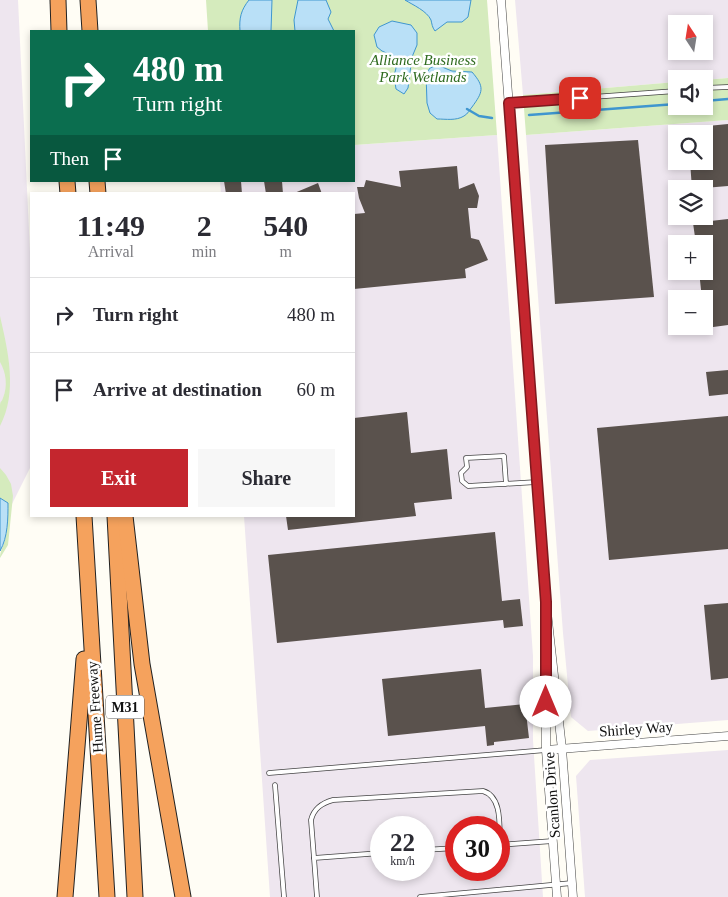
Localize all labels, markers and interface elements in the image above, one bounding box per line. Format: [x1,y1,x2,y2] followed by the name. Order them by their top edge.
[668,15,712,60] north arrow
[668,15,713,335] map controls
[50,50,115,115] icon: right
[133,50,223,89] text: 480 m
[369,52,476,85] park label: Alliance Business Park Wetlands
[668,70,713,115] button: sound
[559,77,601,119] pin
[566,84,594,112] icon: arrive
[133,91,222,116] text: Turn right
[668,125,713,170] button: search
[99,145,127,173] icon: arrive
[50,148,89,169] text: Then
[668,180,713,225] button: layers
[77,209,145,242] text: 11:49
[197,209,212,242] text: 2
[263,209,308,242] text: 540
[668,235,713,280] button: +
[88,243,134,260] text: Arrival
[192,243,217,260] text: min
[280,243,292,260] text: m
[668,290,713,335] button: −
[50,301,78,329] icon: right
[93,304,178,325] text: Turn right
[287,304,335,325] text: 480 m
[50,376,78,404] icon: arrive
[93,379,262,400] text: Arrive at destination
[296,379,335,400] text: 60 m
[50,449,188,507] button: Exit
[198,449,335,507] button: Share
[84,660,106,753] street label: Hume Freeway
[519,675,571,727] position arrow
[106,696,144,719] road number: M31
[599,718,674,740] street label: Shirley Way
[541,751,563,839] street label: Scanlon Drive
[445,816,510,881] speed limit sign: 30
[390,829,415,856] text: 22
[390,854,415,868] text: km/h

